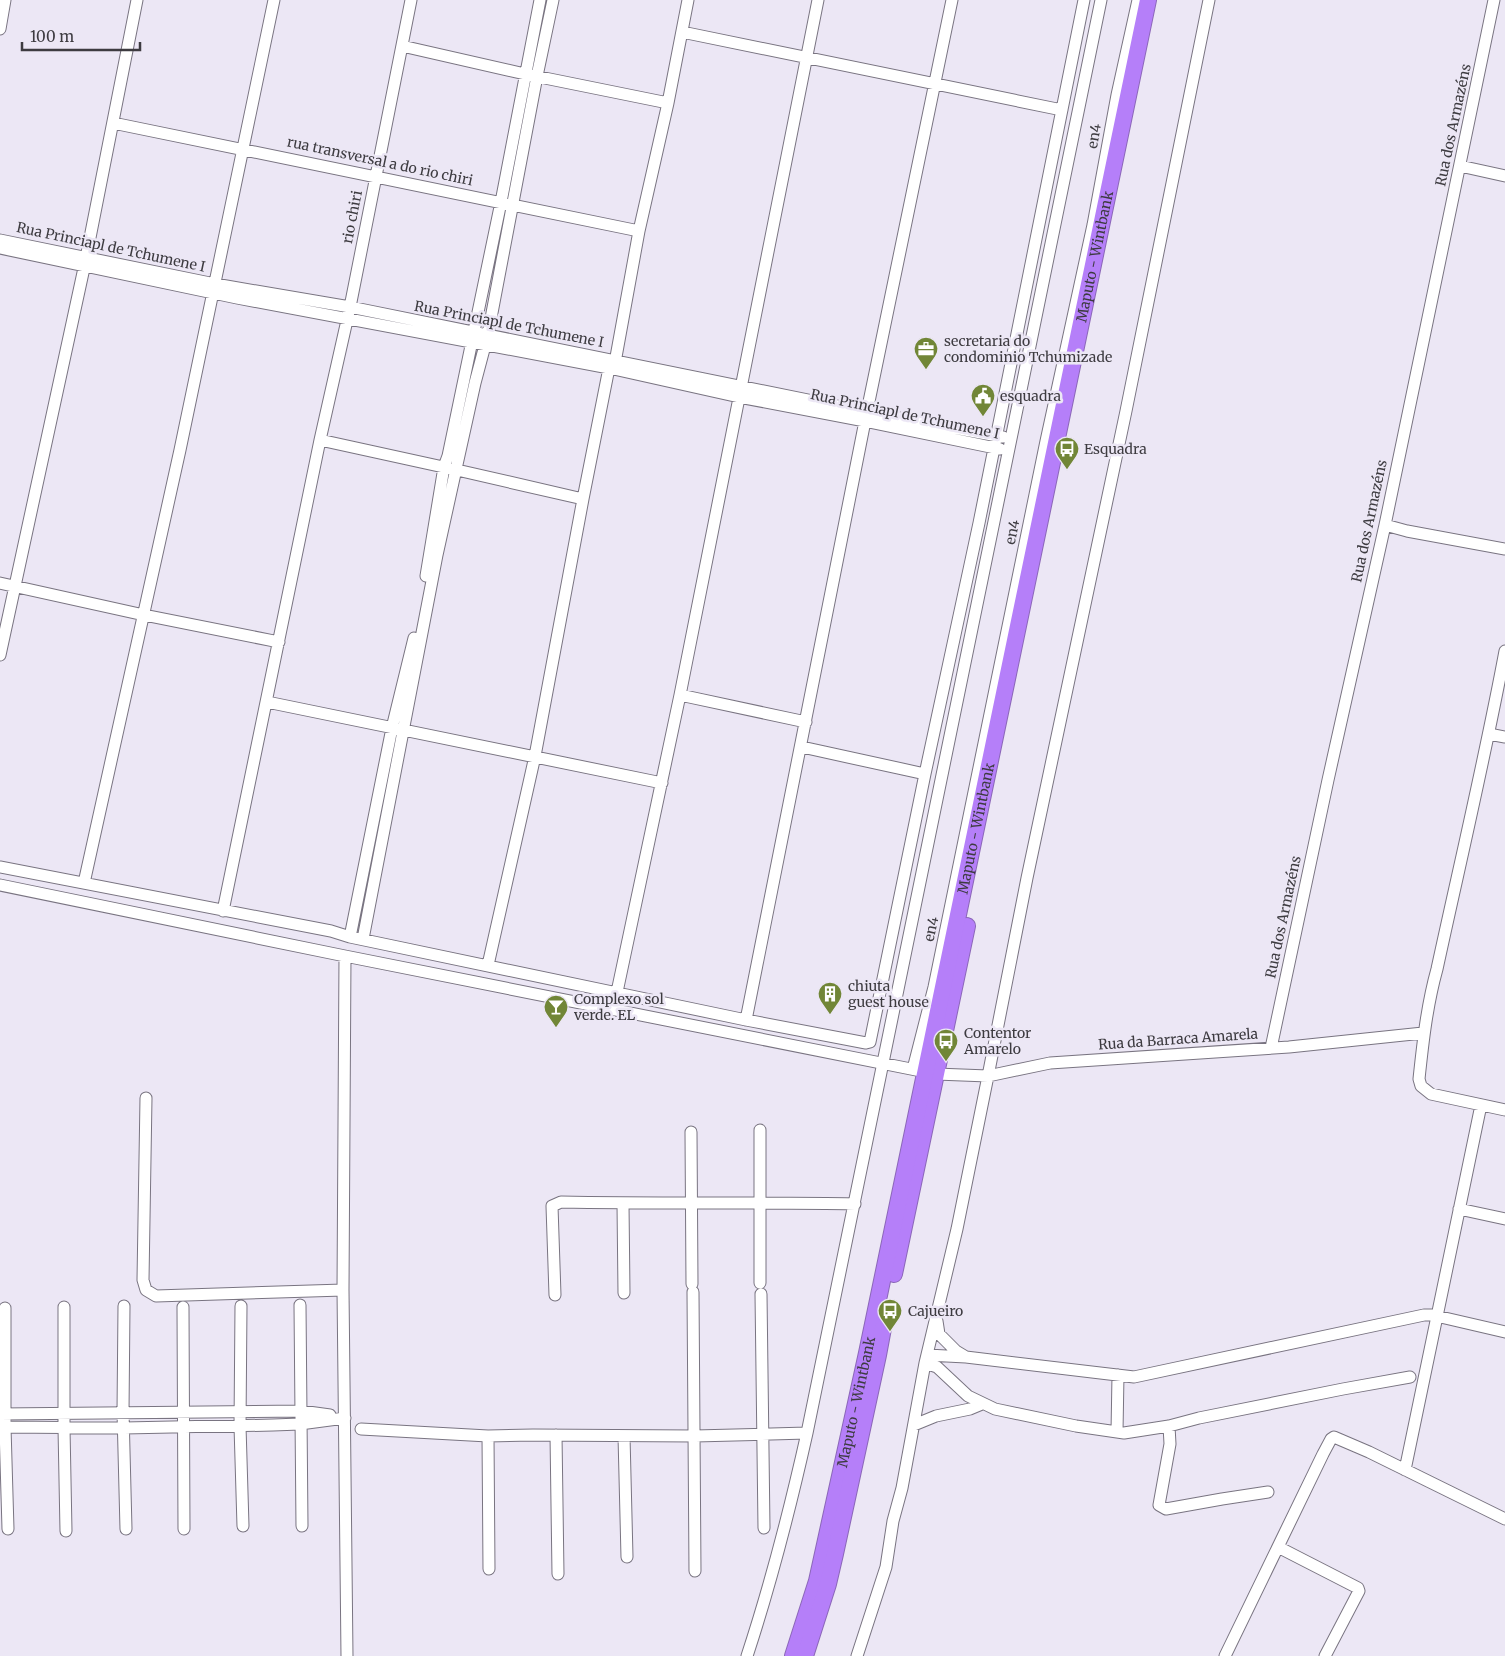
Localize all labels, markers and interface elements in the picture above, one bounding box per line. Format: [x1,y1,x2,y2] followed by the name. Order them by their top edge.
[22,20,140,52] scale bar
[30,27,74,46] text: 100 m
[1431,62,1475,188] street label: Rua dos Armazéns
[1083,122,1105,150] street label: en4
[285,132,475,190] street label: rua transversal a do rio chiri
[338,188,366,245] street label: rio chiri
[1072,189,1117,324] street label: Maputo - Wintbank
[15,218,207,276] street label: Rua Princiapl de Tchumene I
[413,297,605,351] street label: Rua Princiapl de Tchumene I
[944,332,1112,366] place label: secretaria do condominio Tchumizade
[913,336,939,370] office icon: secretaria do condominio Tchumizade
[970,383,996,417] public building icon: esquadra
[809,385,1001,443] street label: Rua Princiapl de Tchumene I
[1000,387,1062,405] place label: esquadra
[1054,436,1080,470] bus stop icon: Esquadra
[1084,440,1147,458] place label: Esquadra
[1347,458,1391,584] street label: Rua dos Armazéns
[1001,518,1023,546] street label: en4
[954,761,998,896] street label: Maputo - Wintbank
[1261,854,1305,980] street label: Rua dos Armazéns
[920,915,942,943] street label: en4
[848,977,929,1011] place label: chiuta guest house
[817,981,843,1015] building icon: chiuta guest house
[573,990,664,1024] place label: Complexo sol verde. EL
[543,994,569,1028] bar icon: Complexo sol verde. EL
[963,1024,1031,1058] place label: Contentor Amarelo
[1098,1024,1259,1054] street label: Rua da Barraca Amarela
[933,1028,959,1062] bus stop icon: Contentor Amarelo
[877,1298,903,1332] bus stop icon: Cajueiro
[908,1302,963,1320] place label: Cajueiro
[833,1335,879,1469] street label: Maputo - Wintbank

